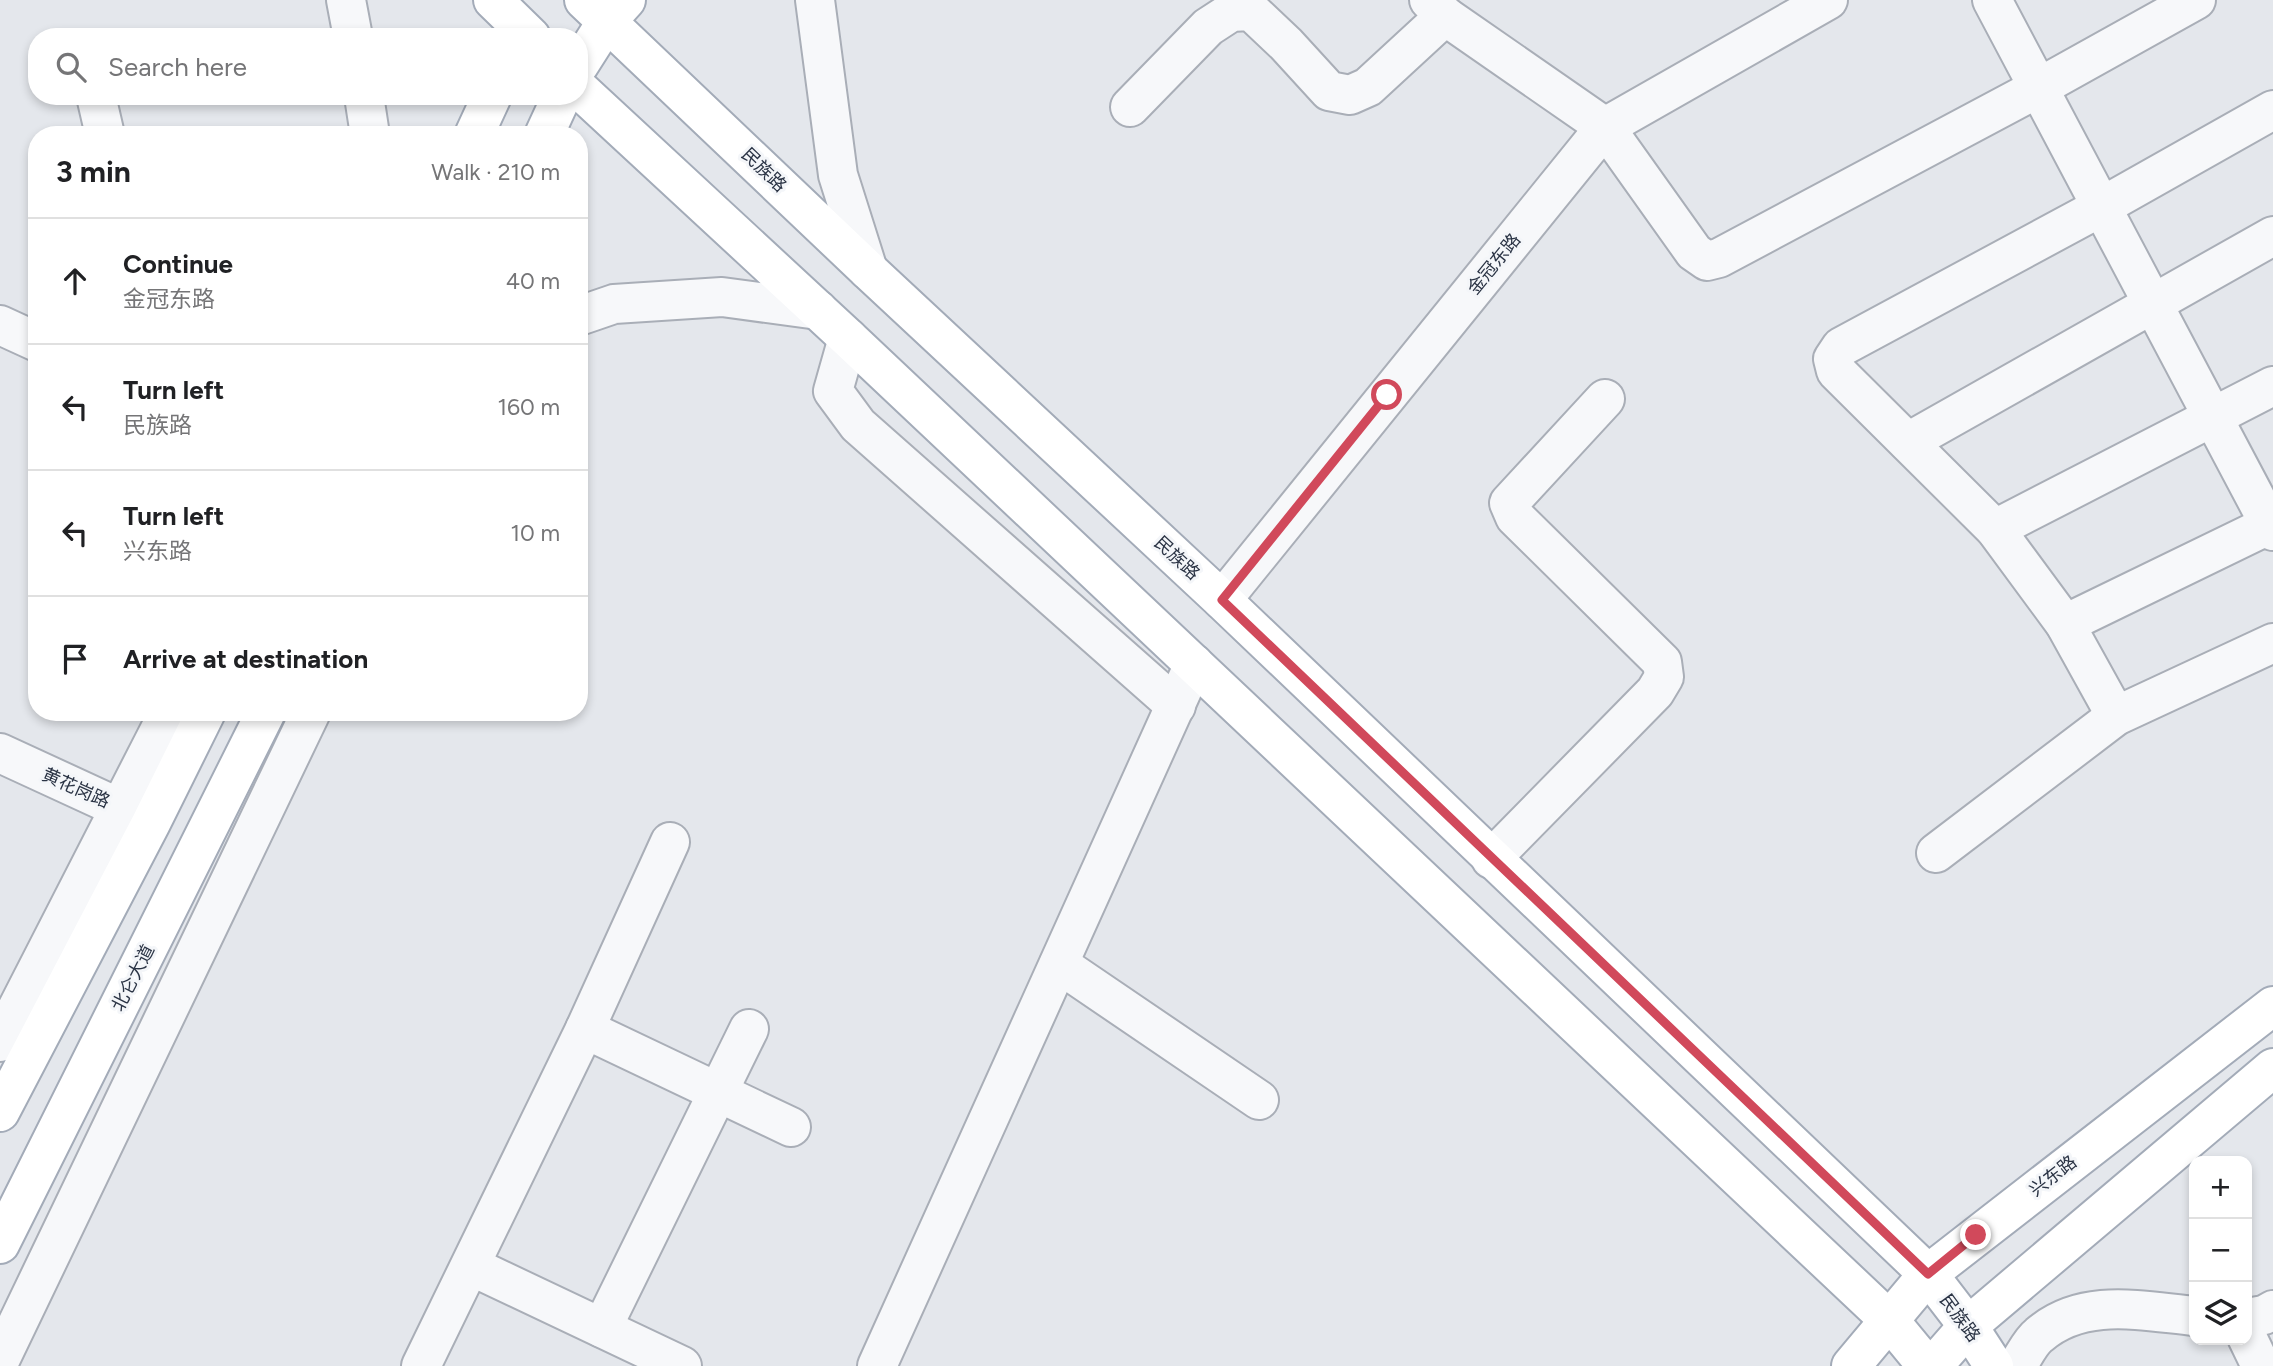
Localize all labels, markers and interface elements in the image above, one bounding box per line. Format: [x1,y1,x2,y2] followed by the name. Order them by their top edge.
[28,28,588,105] search box
[52,48,90,86] icon: search
[108,51,247,83] text: Search here
[737,143,791,197] street label: 民族路
[56,153,131,190] text: 3 min
[431,158,560,186] text: Walk · 210 m
[1463,229,1525,299] street label: 金冠东路
[123,248,233,280] text: Continue
[56,262,94,300] icon: ahead
[506,267,560,295] text: 40 m
[123,285,215,313] text: 金冠东路
[123,374,224,406] text: Turn left
[1371,379,1402,410] route start
[56,388,94,426] icon: left
[497,393,560,421] text: 160 m
[123,411,192,439] text: 民族路
[123,500,224,532] text: Turn left
[56,514,94,552] icon: left
[511,519,560,547] text: 10 m
[1150,532,1204,584] street label: 民族路
[123,537,192,565] text: 兴东路
[56,640,94,678] icon: arrive
[123,643,368,675] text: Arrive at destination
[39,763,113,813] street label: 黄花岗路
[107,941,159,1015] street label: 北仑大道
[2025,1151,2081,1201] street label: 兴东路
[2189,1156,2252,1345] map controls
[2189,1156,2252,1219] button: +
[1960,1219,1991,1250] route end
[2189,1219,2252,1282] button: −
[2189,1282,2252,1345] button: layers
[1935,1290,1985,1346] street label: 民族路

